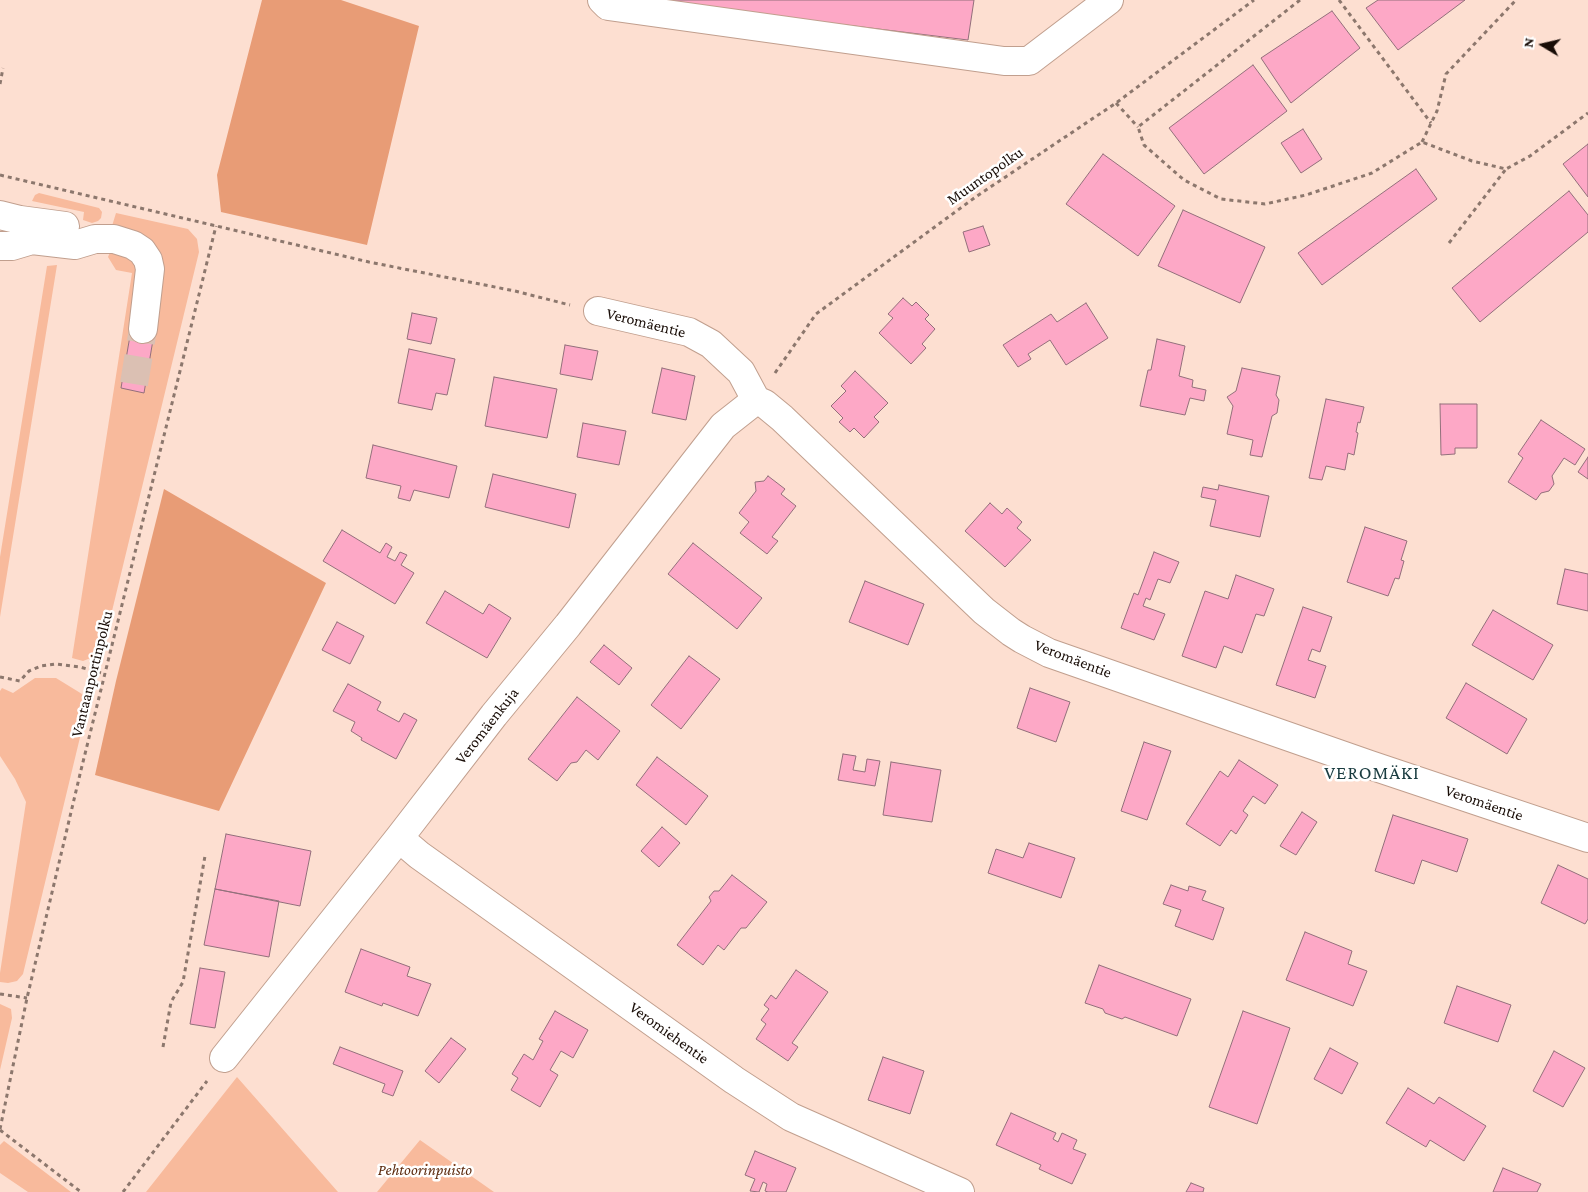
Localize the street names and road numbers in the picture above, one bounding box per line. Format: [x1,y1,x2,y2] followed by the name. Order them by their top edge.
[943,143,1027,209] street label: Muuntopolku
[604,304,688,342] street label: Veromäentie
[67,609,117,739] street label: Vantaanportinpolku
[1032,635,1114,683] street label: Veromäentie
[451,684,523,768] street label: Veromäenkuja
[1442,781,1526,825] street label: Veromäentie
[626,998,712,1068] street label: Veromiehentie

